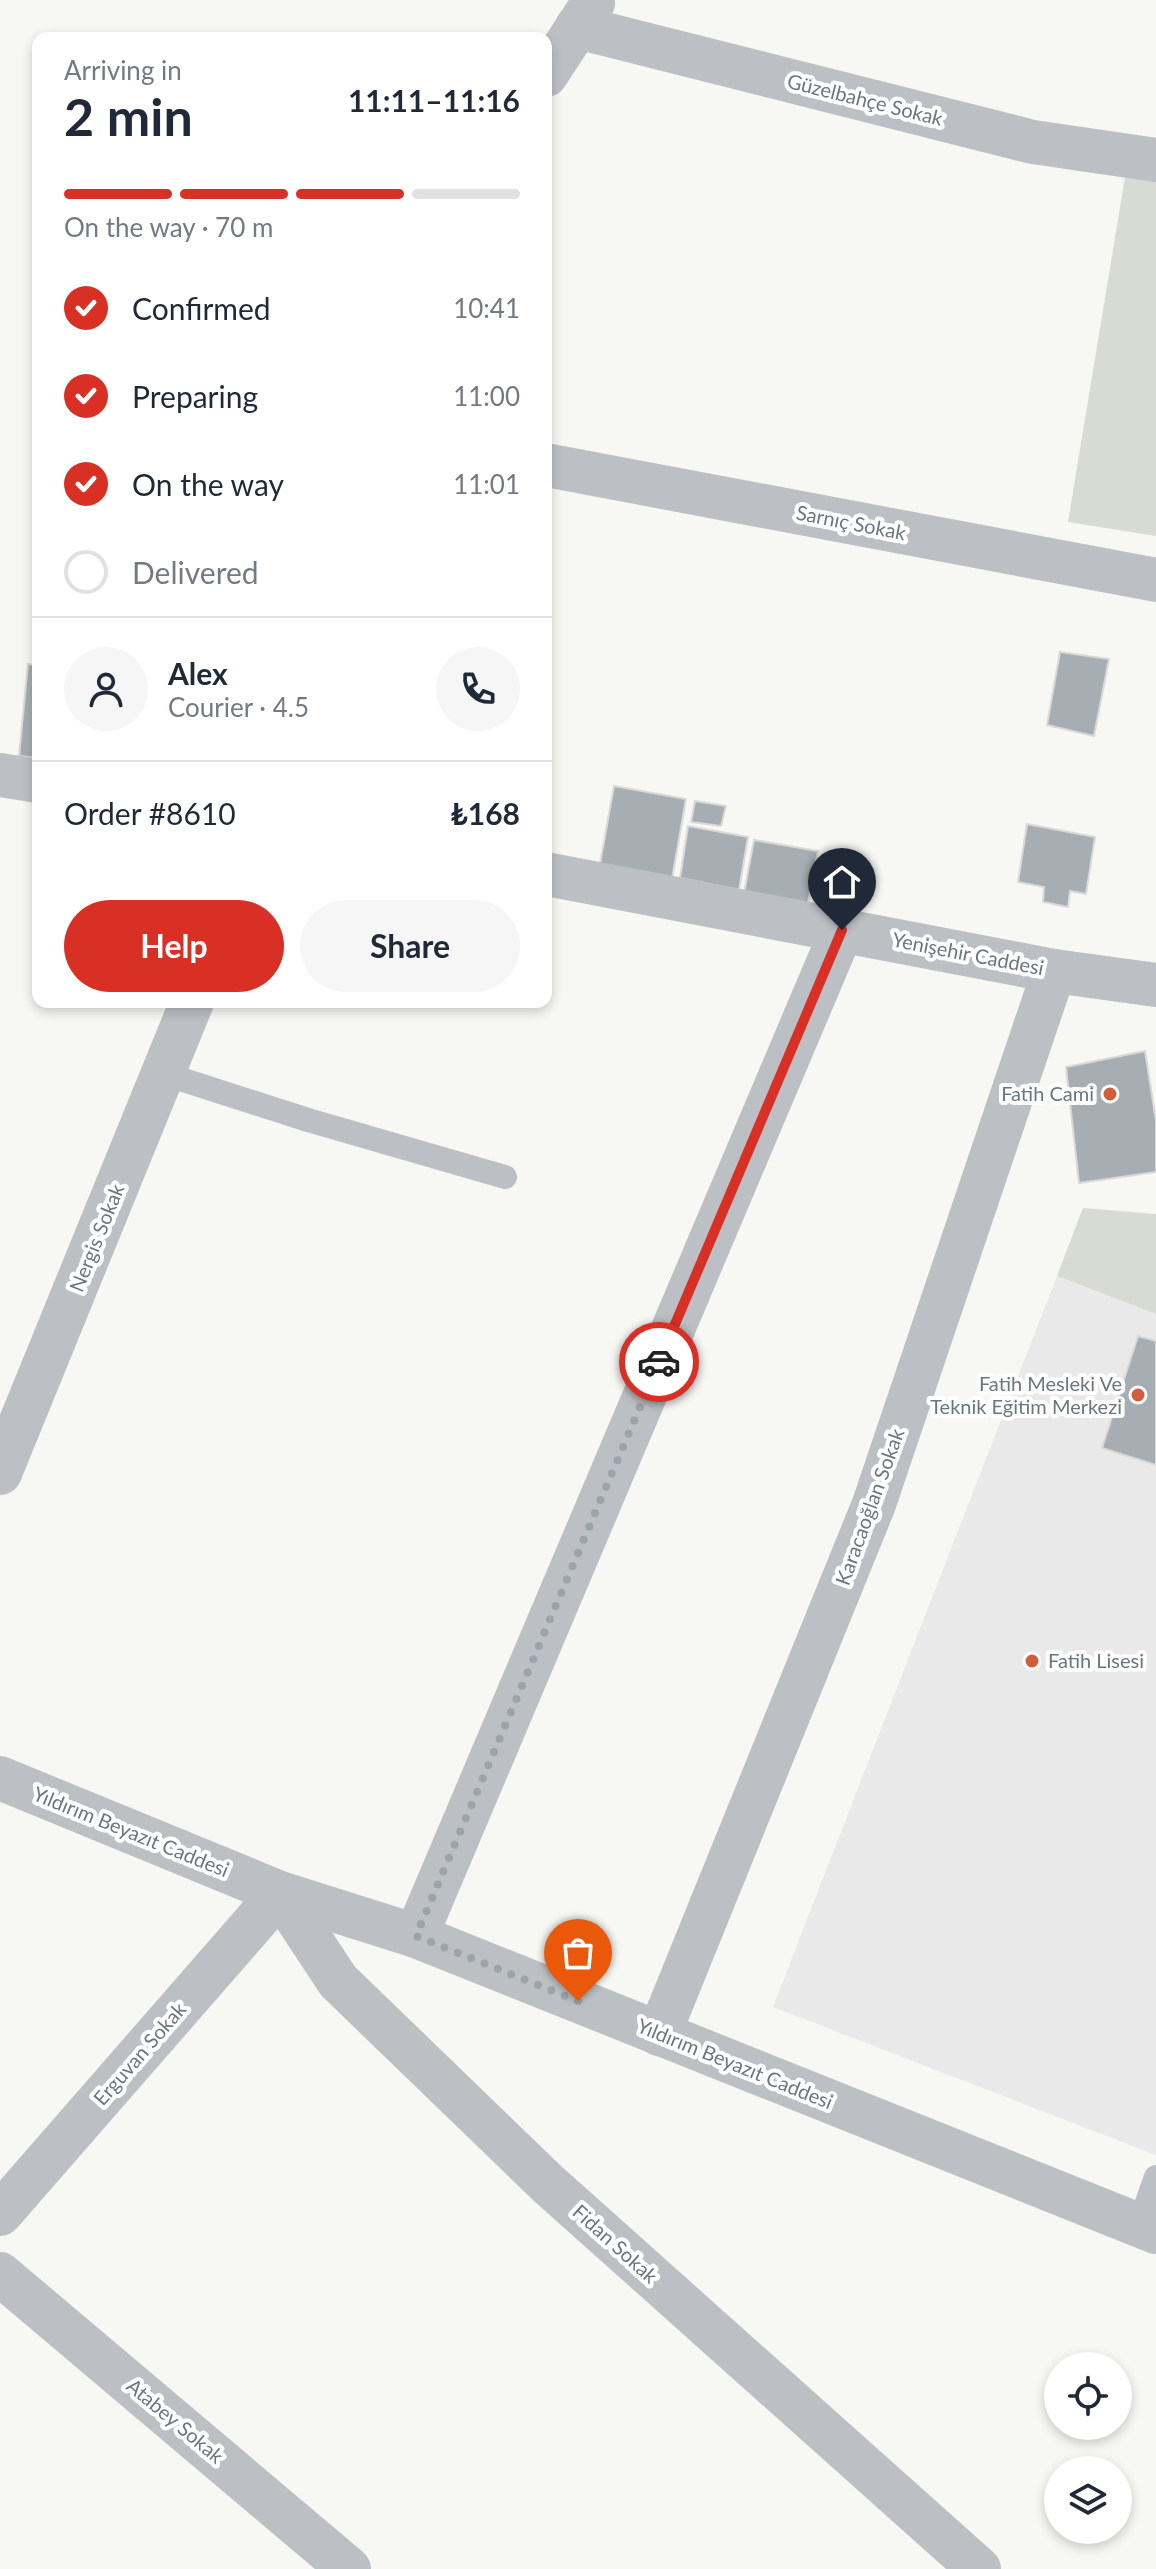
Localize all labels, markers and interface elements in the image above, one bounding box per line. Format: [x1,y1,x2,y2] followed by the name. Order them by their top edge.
[64,54,182,86] text: Arriving in
[785,68,946,130] street label: Güzelbahçe Sokak
[348,82,520,118] text: 11:11–11:16
[64,85,193,147] text: 2 min
[64,211,273,243] text: On the way · 70 m
[64,286,108,330] icon: check
[132,290,271,326] text: Confirmed
[453,292,520,324] text: 10:41
[64,374,108,418] icon: check
[132,378,258,414] text: Preparing
[453,380,520,412] text: 11:00
[64,462,108,506] icon: check
[132,466,284,502] text: On the way
[453,468,520,500] text: 11:01
[794,500,909,545] street label: Sarnıç Sokak
[132,554,259,590] text: Delivered
[64,647,148,731] button: person
[436,647,520,731] button: phone
[168,655,228,691] text: Alex
[168,691,309,723] text: Courier · 4.5
[64,795,236,831] text: Order #8610
[450,795,520,831] text: ₺168
[808,848,876,930] pin
[820,860,864,904] icon: home
[64,900,284,992] button: Help
[300,900,520,992] button: Share
[890,927,1046,979] street label: Yenişehir Caddesi
[1001,1081,1094,1105] place label: Fatih Cami
[1101,1085,1119,1103] marker: Fatih Cami
[64,1180,129,1295] street label: Nergis Sokak
[619,1322,699,1402] courier
[637,1340,681,1384] icon: car
[930,1371,1122,1418] place label: Fatih Mesleki Ve Teknik Eğitim Merkezi
[1129,1386,1147,1404] marker: Fatih Mesleki Ve Teknik Eğitim Merkezi
[830,1424,909,1588] street label: Karacaoğlan Sokak
[1048,1648,1144,1672] place label: Fatih Lisesi
[1023,1652,1041,1670] marker: Fatih Lisesi
[30,1781,233,1881] street label: Yıldırım Beyazıt Caddesi
[544,1919,612,2001] pin
[556,1931,600,1975] icon: bag
[88,1996,191,2110] street label: Erguvan Sokak
[634,2013,837,2113] street label: Yıldırım Beyazıt Caddesi
[568,2199,664,2288] street label: Fidan Sokak
[1044,2352,1132,2544] map controls
[1044,2352,1132,2440] button: locate
[122,2373,230,2468] street label: Atabey Sokak
[1044,2456,1132,2544] button: layers

